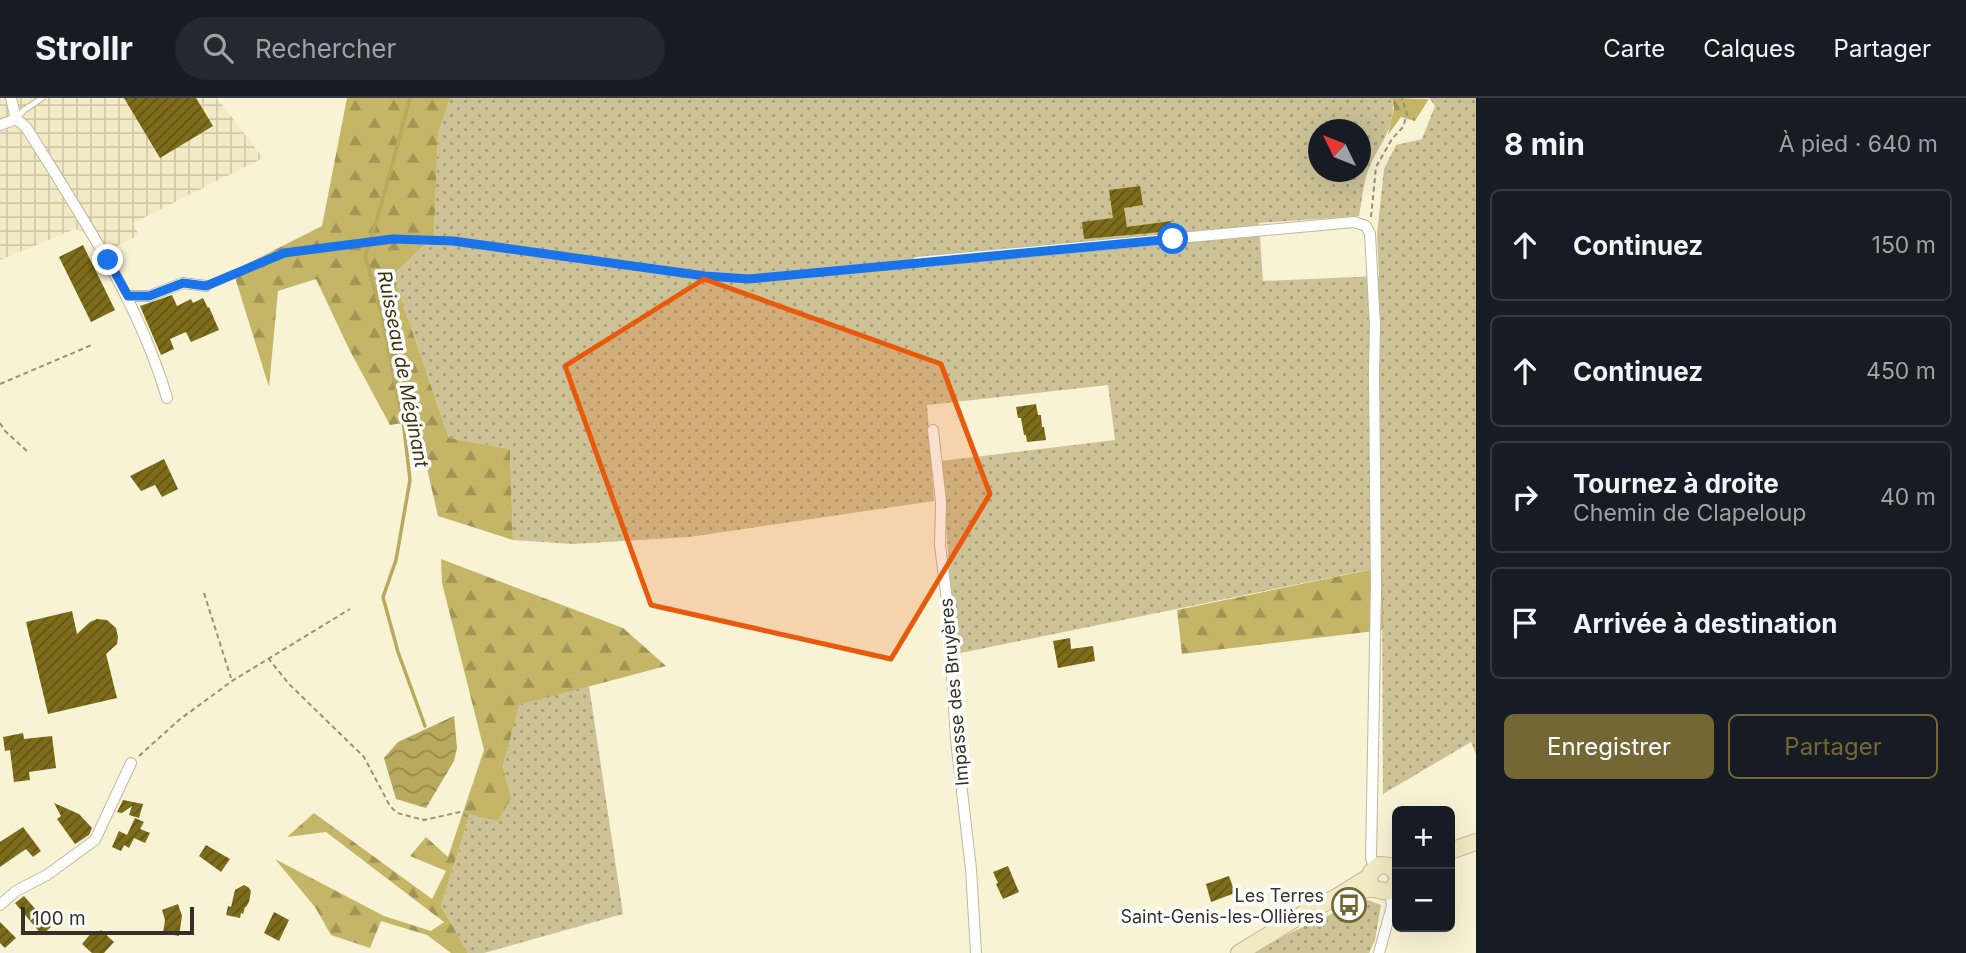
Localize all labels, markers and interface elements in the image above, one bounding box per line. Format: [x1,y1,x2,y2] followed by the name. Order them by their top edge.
[175,17,665,80] search box
[35,28,133,68] text: Strollr
[199,29,237,67] icon: search
[255,33,396,64] text: Rechercher
[1603,34,1665,63] text: Carte
[1703,34,1796,63] text: Calques
[1834,34,1931,63] text: Partager
[1308,119,1371,182] north arrow
[1504,126,1585,162] text: 8 min
[1779,130,1938,158] text: À pied · 640 m
[1157,223,1188,254] route start
[1506,226,1544,264] icon: ahead
[1573,230,1703,261] text: Continuez
[1872,231,1936,259] text: 150 m
[92,244,123,275] route end
[373,269,434,470] water label: Ruisseau de Méginant
[1506,352,1544,390] icon: ahead
[1573,356,1703,387] text: Continuez
[1866,357,1936,385] text: 450 m
[1573,468,1779,499] text: Tournez à droite
[1506,478,1544,516] icon: right
[1880,483,1936,511] text: 40 m
[1573,499,1806,527] text: Chemin de Clapeloup
[935,597,973,787] street label: Impasse des Bruyères
[1506,604,1544,642] icon: arrive
[1573,608,1838,639] text: Arrivée à destination
[1504,714,1714,779] button: Enregistrer
[1728,714,1938,779] button: Partager
[1392,806,1455,932] map controls
[1392,806,1455,869] button: +
[1392,869,1455,932] button: −
[1120,885,1324,927] place label: Les Terres Saint-Genis-les-Ollières
[1330,886,1368,924] bus stop icon: Les Terres Saint-Genis-les-Ollières
[21,904,194,936] scale bar
[32,907,86,930] text: 100 m

